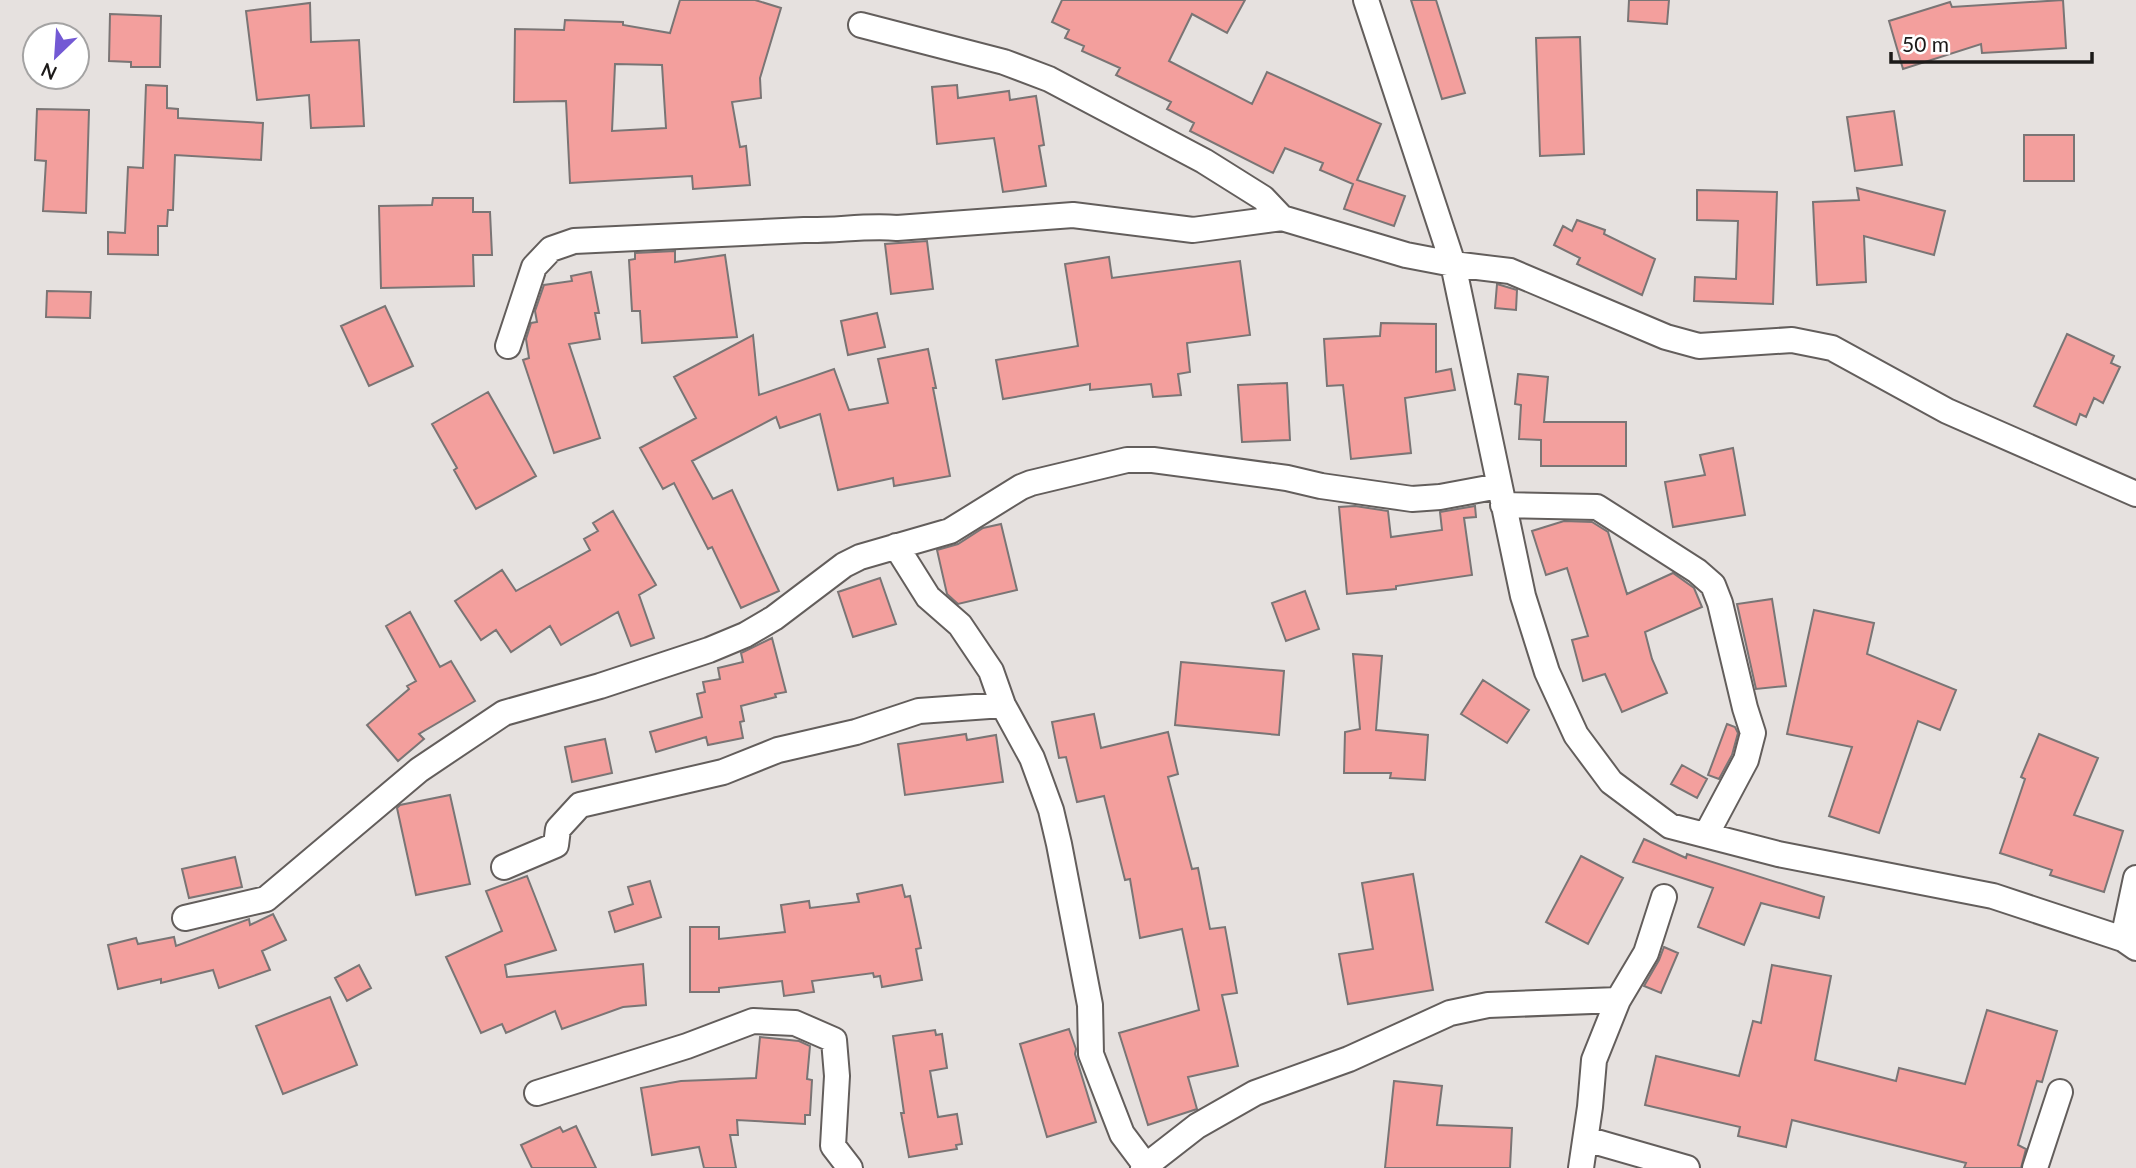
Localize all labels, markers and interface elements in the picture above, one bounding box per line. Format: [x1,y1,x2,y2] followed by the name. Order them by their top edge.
[21,21,91,91] north arrow
[1891,21,2092,65] scale bar
[1902,31,1949,56] text: 50 m
[37,58,60,85] text: N

